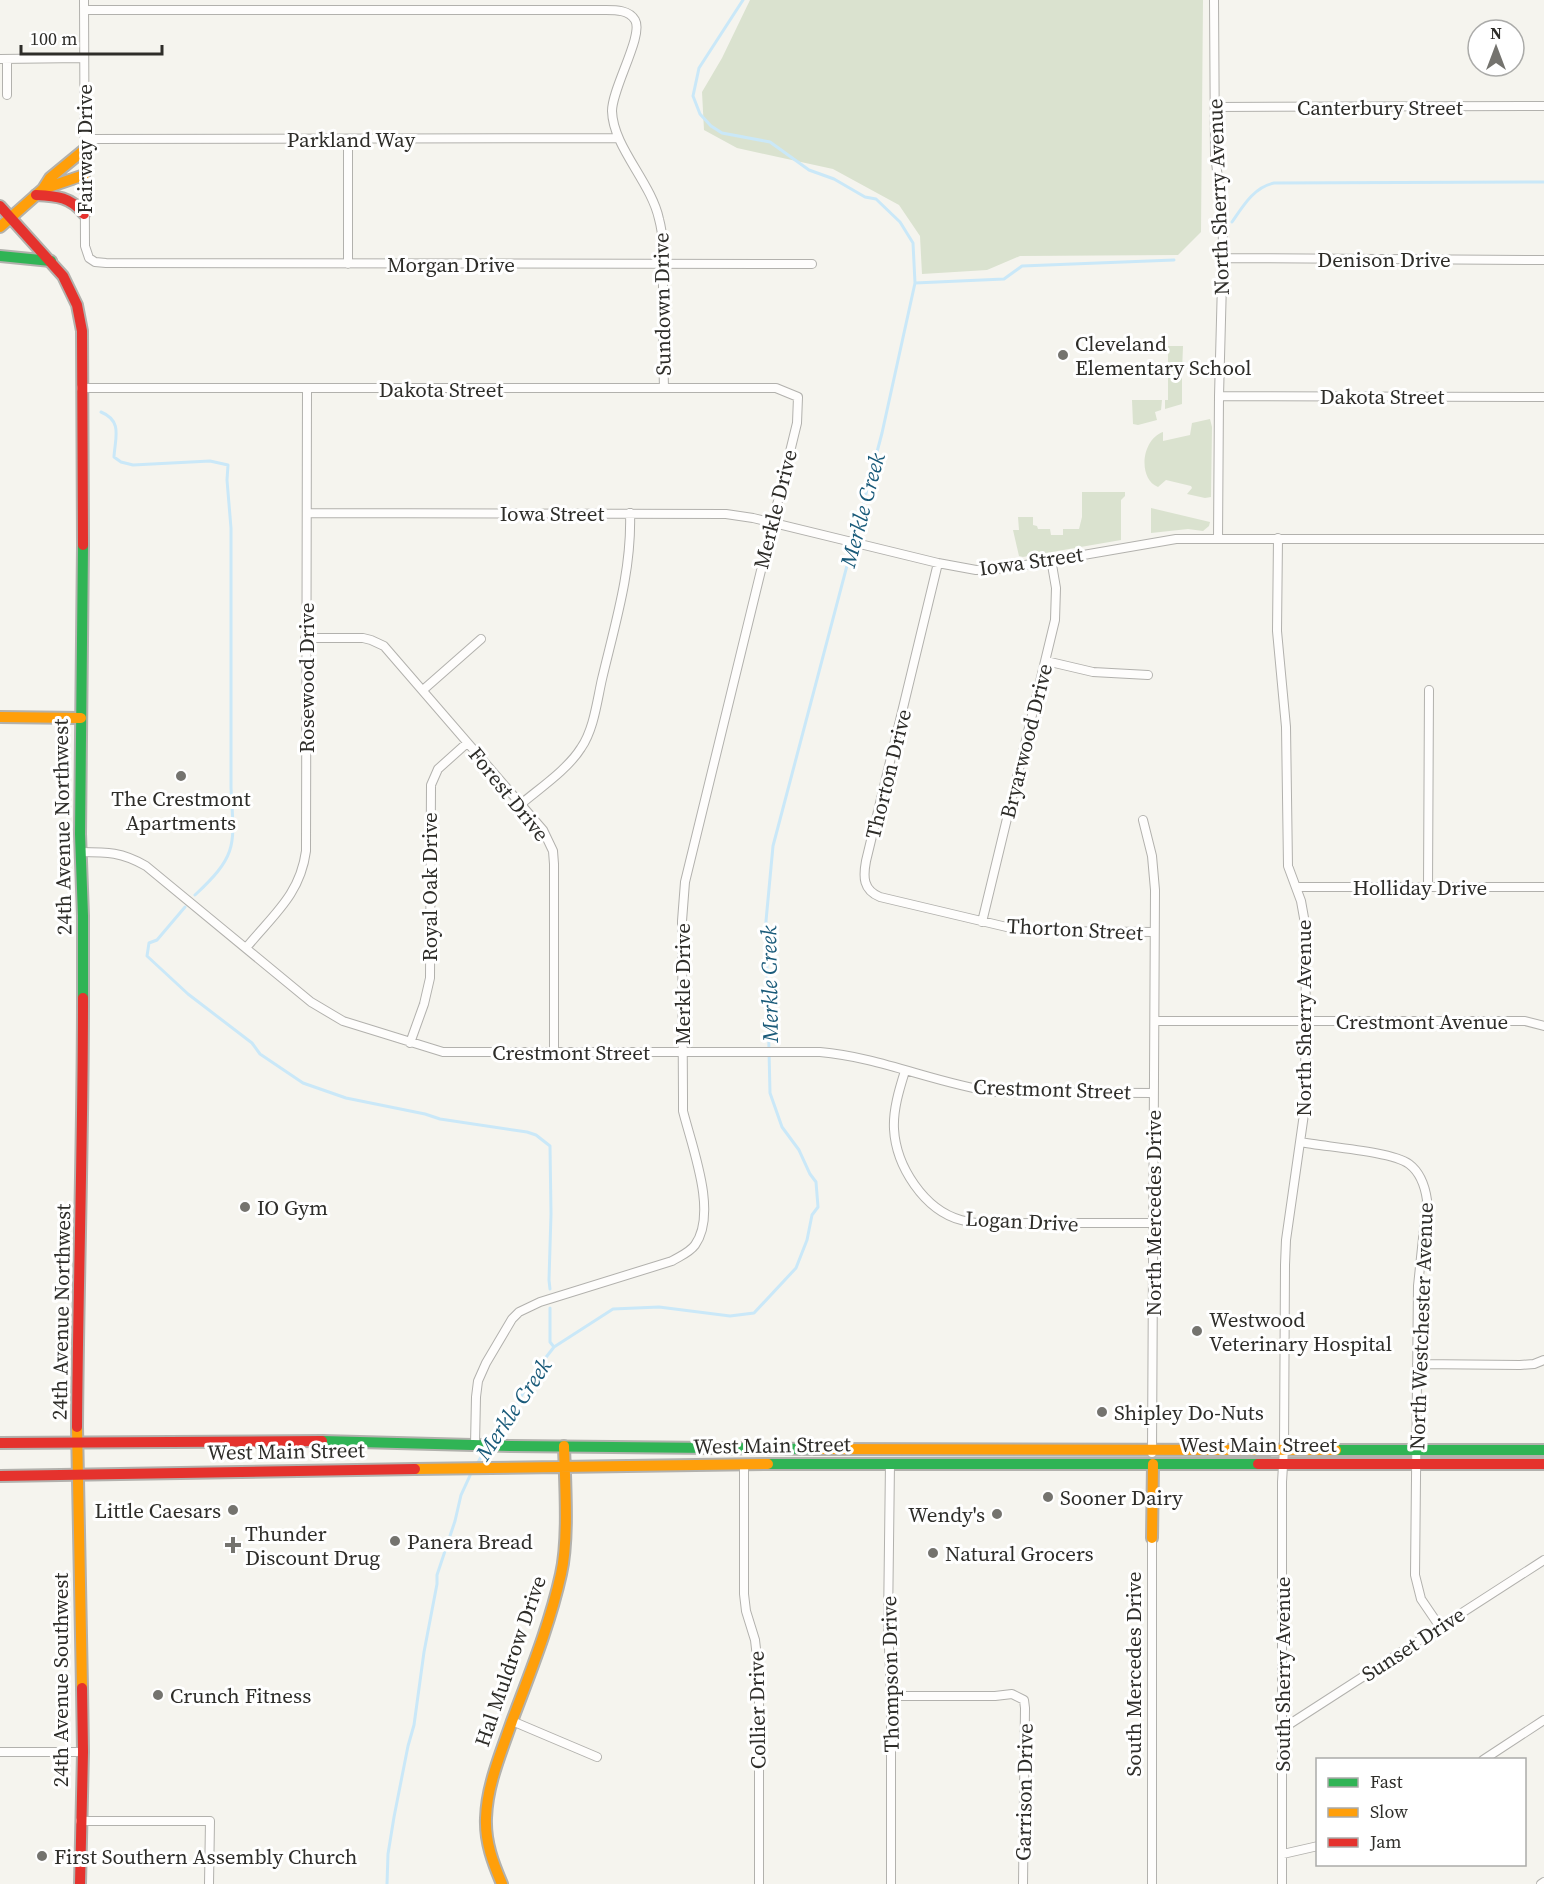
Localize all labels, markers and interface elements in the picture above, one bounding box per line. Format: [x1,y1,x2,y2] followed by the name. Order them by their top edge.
[21,18,162,56] scale bar
[1466,18,1526,78] north arrow
[1490,22,1502,44] text: N
[30,26,77,51] text: 100 m
[70,84,99,214] street label: Fairway Drive
[1297,93,1463,122] street label: Canterbury Street
[1200,98,1236,296] street label: North Sherry Avenue
[287,125,416,154] street label: Parkland Way
[646,232,678,376] street label: Sundown Drive
[1317,245,1451,274] street label: Denison Drive
[387,250,515,279] street label: Morgan Drive
[1075,329,1252,382] place label: Cleveland Elementary School
[1056,348,1070,362] marker: Cleveland Elementary School
[379,375,504,404] street label: Dakota Street
[1320,382,1445,411] street label: Dakota Street
[746,446,804,572] street label: Merkle Drive
[832,449,892,571] water label: Merkle Creek
[500,499,604,528] street label: Iowa Street
[977,539,1085,583] street label: Iowa Street
[292,603,321,753] street label: Rosewood Drive
[993,661,1059,821] street label: Bryarwood Drive
[858,706,918,842] street label: Thorton Drive
[46,718,78,935] street label: 24th Avenue Northwest
[462,741,556,847] street label: Forest Drive
[174,769,188,783] marker: The Crestmont Apartments
[111,784,251,837] place label: The Crestmont Apartments
[415,812,444,962] street label: Royal Oak Drive
[1353,873,1487,902] street label: Holliday Drive
[1006,911,1144,947] street label: Thorton Street
[1289,920,1318,1116] street label: North Sherry Avenue
[668,923,697,1045] street label: Merkle Drive
[753,925,785,1044] water label: Merkle Creek
[1336,1007,1508,1036] street label: Crestmont Avenue
[492,1038,650,1067] street label: Crestmont Street
[973,1072,1131,1106] street label: Crestmont Street
[1139,1110,1168,1316] street label: North Mercedes Drive
[257,1193,328,1222] place label: IO Gym
[238,1200,252,1214] marker: IO Gym
[1402,1202,1440,1450] street label: North Westchester Avenue
[45,1203,77,1420] street label: 24th Avenue Northwest
[965,1204,1079,1238] street label: Logan Drive
[1209,1305,1392,1358] place label: Westwood Veterinary Hospital
[1190,1324,1204,1338] marker: Westwood Veterinary Hospital
[467,1352,559,1467] water label: Merkle Creek
[1114,1398,1264,1427] place label: Shipley Do-Nuts
[1095,1405,1109,1419] marker: Shipley Do-Nuts
[693,1429,851,1461] street label: West Main Street
[1179,1430,1337,1459] street label: West Main Street
[207,1435,365,1467] street label: West Main Street
[1060,1483,1183,1512] place label: Sooner Dairy
[1041,1490,1055,1504] marker: Sooner Dairy
[94,1496,221,1525] place label: Little Caesars
[908,1500,985,1529] place label: Wendy's
[226,1503,240,1517] marker: Little Caesars
[990,1507,1004,1521] marker: Wendy's
[245,1519,380,1572] place label: Thunder Discount Drug
[407,1527,533,1556] place label: Panera Bread
[388,1534,402,1548] marker: Panera Bread
[226,1538,240,1552] marker: Thunder Discount Drug
[945,1539,1094,1568] place label: Natural Grocers
[926,1546,940,1560] marker: Natural Grocers
[467,1572,553,1750] street label: Hal Muldrow Drive
[1119,1572,1148,1776] street label: South Mercedes Drive
[46,1573,75,1787] street label: 24th Avenue Southwest
[1268,1576,1297,1772] street label: South Sherry Avenue
[874,1595,906,1753] street label: Thompson Drive
[1356,1600,1470,1688] street label: Sunset Drive
[741,1651,773,1769] street label: Collier Drive
[170,1681,311,1710] place label: Crunch Fitness
[151,1688,165,1702] marker: Crunch Fitness
[1008,1723,1040,1861] street label: Garrison Drive
[1316,1758,1526,1866] legend
[1370,1769,1403,1794] text: Fast
[1370,1799,1408,1824] text: Slow
[1369,1829,1402,1854] text: Jam
[54,1842,357,1871] place label: First Southern Assembly Church
[35,1849,49,1863] marker: First Southern Assembly Church

